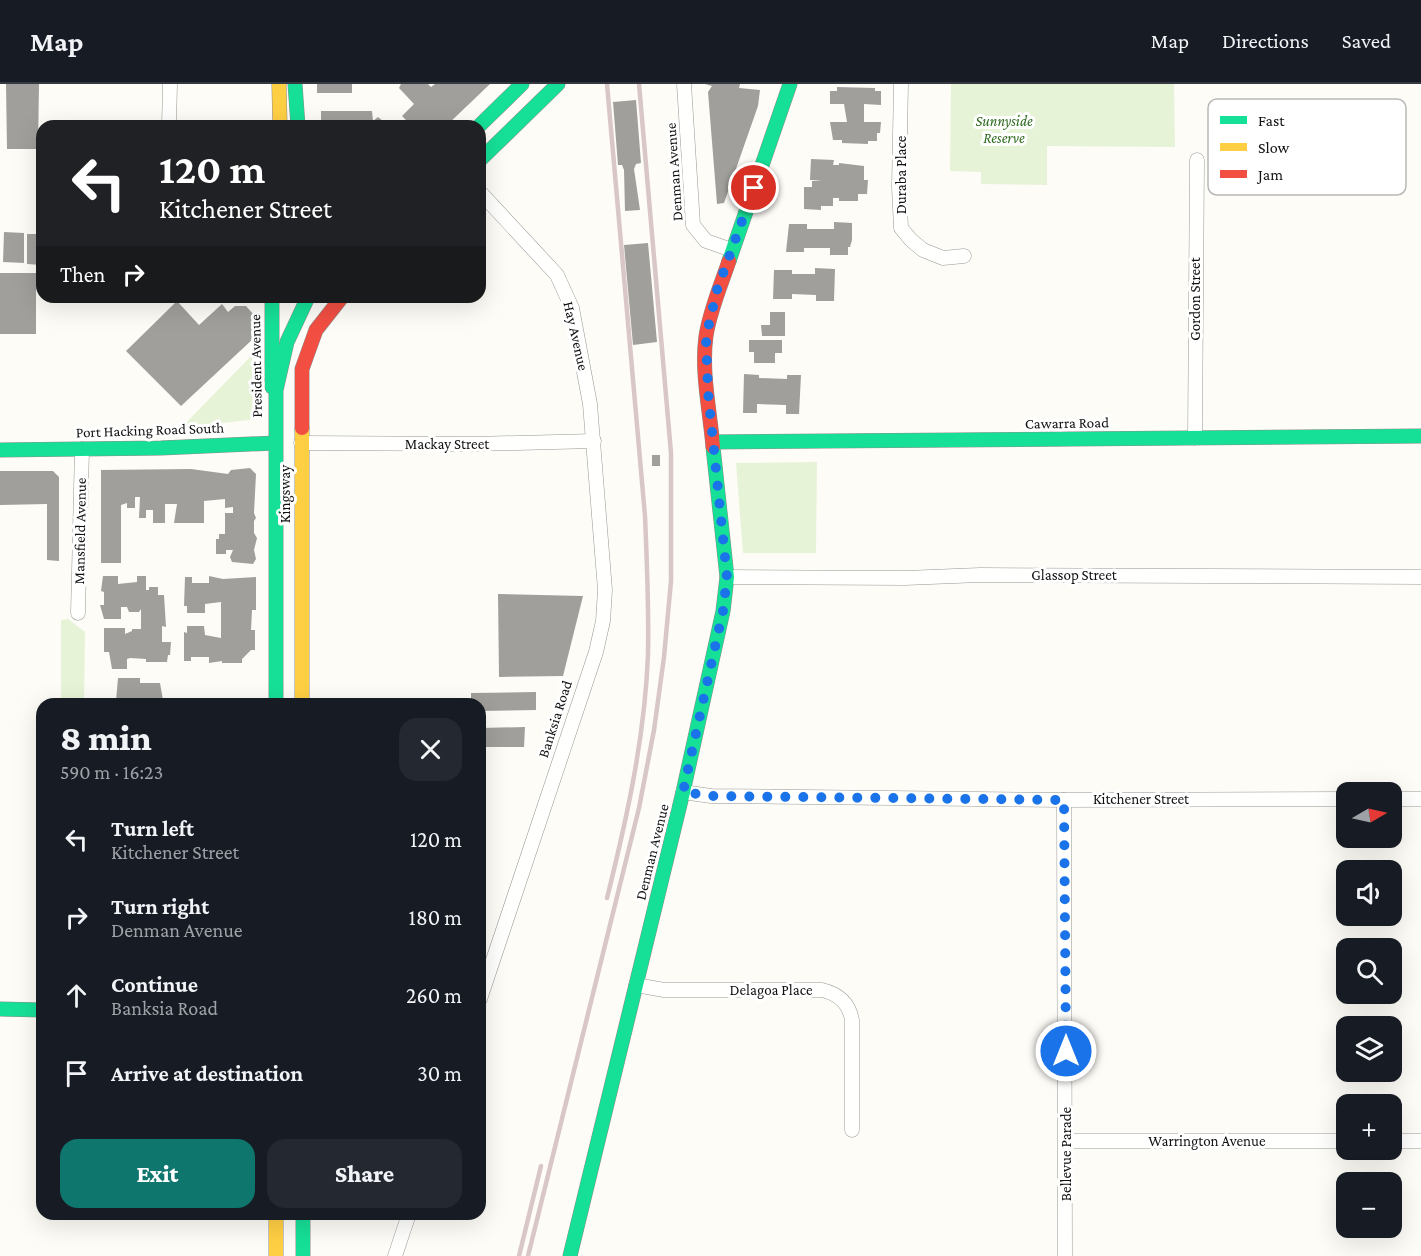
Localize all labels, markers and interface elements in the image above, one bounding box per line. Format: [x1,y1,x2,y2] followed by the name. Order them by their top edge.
[30,26,83,57] text: Map
[1151,29,1189,53] text: Map
[1222,29,1309,53] text: Directions
[1342,29,1391,53] text: Saved
[1208,99,1406,195] legend
[1258,112,1285,129] text: Fast
[975,113,1033,146] park label: Sunnyside Reserve
[663,122,685,222] street label: Denman Avenue
[893,135,909,214] street label: Duraba Place
[1258,139,1290,156] text: Slow
[60,144,138,222] icon: left
[159,145,265,192] text: 120 m
[728,162,779,213] pin
[1256,166,1283,184] text: Jam
[737,171,770,204] icon: arrive
[159,194,332,224] text: Kitchener Street
[1187,256,1203,341] street label: Gordon Street
[117,258,150,291] icon: right
[60,262,105,287] text: Then
[559,300,592,373] street label: Hay Avenue
[247,314,265,418] street label: President Avenue
[1025,414,1109,432] street label: Cawarra Road
[75,419,225,442] street label: Port Hacking Road South
[405,436,490,453] street label: Mackay Street
[277,465,294,523] street label: Kingsway
[71,477,89,585] street label: Mansfield Avenue
[1031,567,1118,584] street label: Glassop Street
[535,678,575,760] street label: Banksia Road
[60,718,152,758] text: 8 min
[399,718,462,781] button: close
[60,761,163,783] text: 590 m · 16:23
[1336,782,1402,848] north arrow
[1336,782,1402,1238] map controls
[1093,791,1190,807] street label: Kitchener Street
[632,802,672,902] street label: Denman Avenue
[111,816,194,841] text: Turn left
[60,823,93,856] icon: left
[410,827,462,852] text: 120 m
[111,841,239,863] text: Kitchener Street
[1336,860,1402,926] button: sound
[111,894,209,919] text: Turn right
[60,901,93,934] icon: right
[409,905,462,930] text: 180 m
[111,919,243,941] text: Denman Avenue
[1336,938,1402,1004] button: search
[111,972,198,997] text: Continue
[60,979,93,1012] icon: ahead
[730,982,813,999] street label: Delagoa Place
[406,983,462,1008] text: 260 m
[111,997,218,1019] text: Banksia Road
[1336,1016,1402,1082] button: layers
[1034,1019,1098,1083] position arrow
[60,1057,93,1090] icon: arrive
[111,1061,303,1086] text: Arrive at destination
[417,1061,462,1086] text: 30 m
[1336,1094,1402,1160] button: +
[1058,1106,1074,1201] street label: Bellevue Parade
[1148,1133,1266,1150] street label: Warrington Avenue
[60,1139,255,1208] button: Exit
[267,1139,462,1208] button: Share
[1336,1172,1402,1238] button: −

